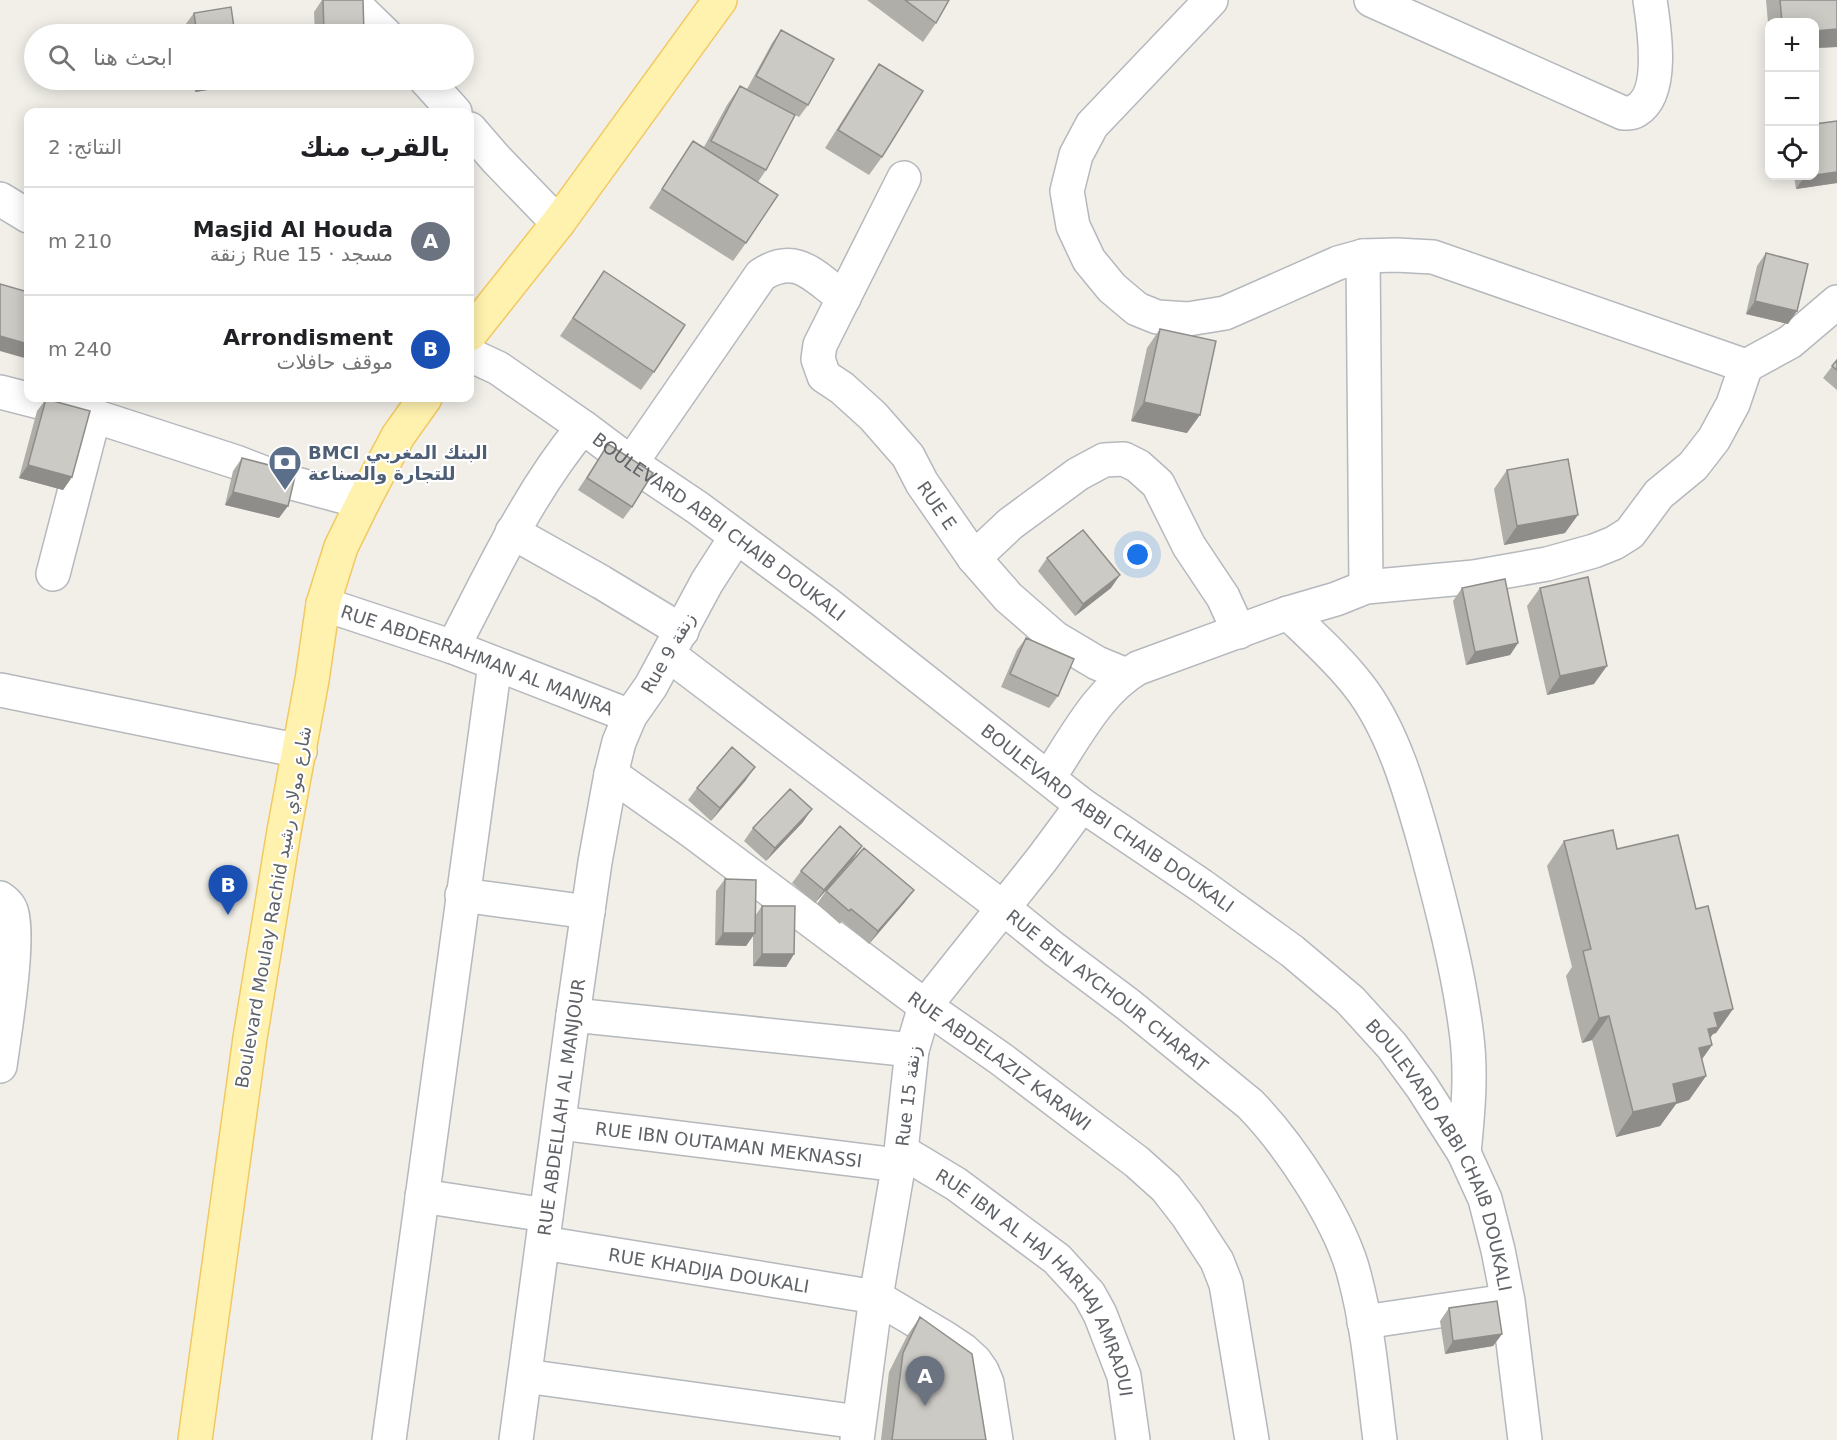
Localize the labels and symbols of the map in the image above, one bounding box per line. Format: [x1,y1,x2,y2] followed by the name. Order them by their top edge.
[589,428,850,625] street label: BOULEVARD ABBI CHAIB DOUKALI
[308,442,488,485] place label: BMCI البنك المغربي للتجارة والصناعة
[267,444,303,491] bank icon: BMCI البنك المغربي للتجارة والصناعة
[913,477,961,533] street label: RUE E
[1123,540,1152,569] your location
[338,600,617,719] street label: RUE ABDERRAHMAN AL MANJRA
[637,609,699,697] street label: Rue 9 زنقة
[977,719,1238,916] street label: BOULEVARD ABBI CHAIB DOUKALI
[231,724,316,1090] street label: Boulevard Moulay Rachid شارع مولاي رشيد
[208,866,248,915] pin: B
[1002,905,1213,1077] street label: RUE BEN AYCHOUR CHARAT
[533,977,589,1237] street label: RUE ABDELLAH AL MANJOUR
[904,987,1095,1134] street label: RUE ABDELAZIZ KARAWI
[1362,1015,1516,1293] street label: BOULEVARD ABBI CHAIB DOUKALI
[891,1045,925,1147] street label: Rue 15 زنقة
[594,1117,863,1171] street label: RUE IBN OUTAMAN MEKNASSI
[923,1164,1135,1410] street label: RUE IBN AL HAJ HARHAJ AMRADUI
[607,1243,811,1297] street label: RUE KHADIJA DOUKALI
[906,1356,944,1406] pin: A

